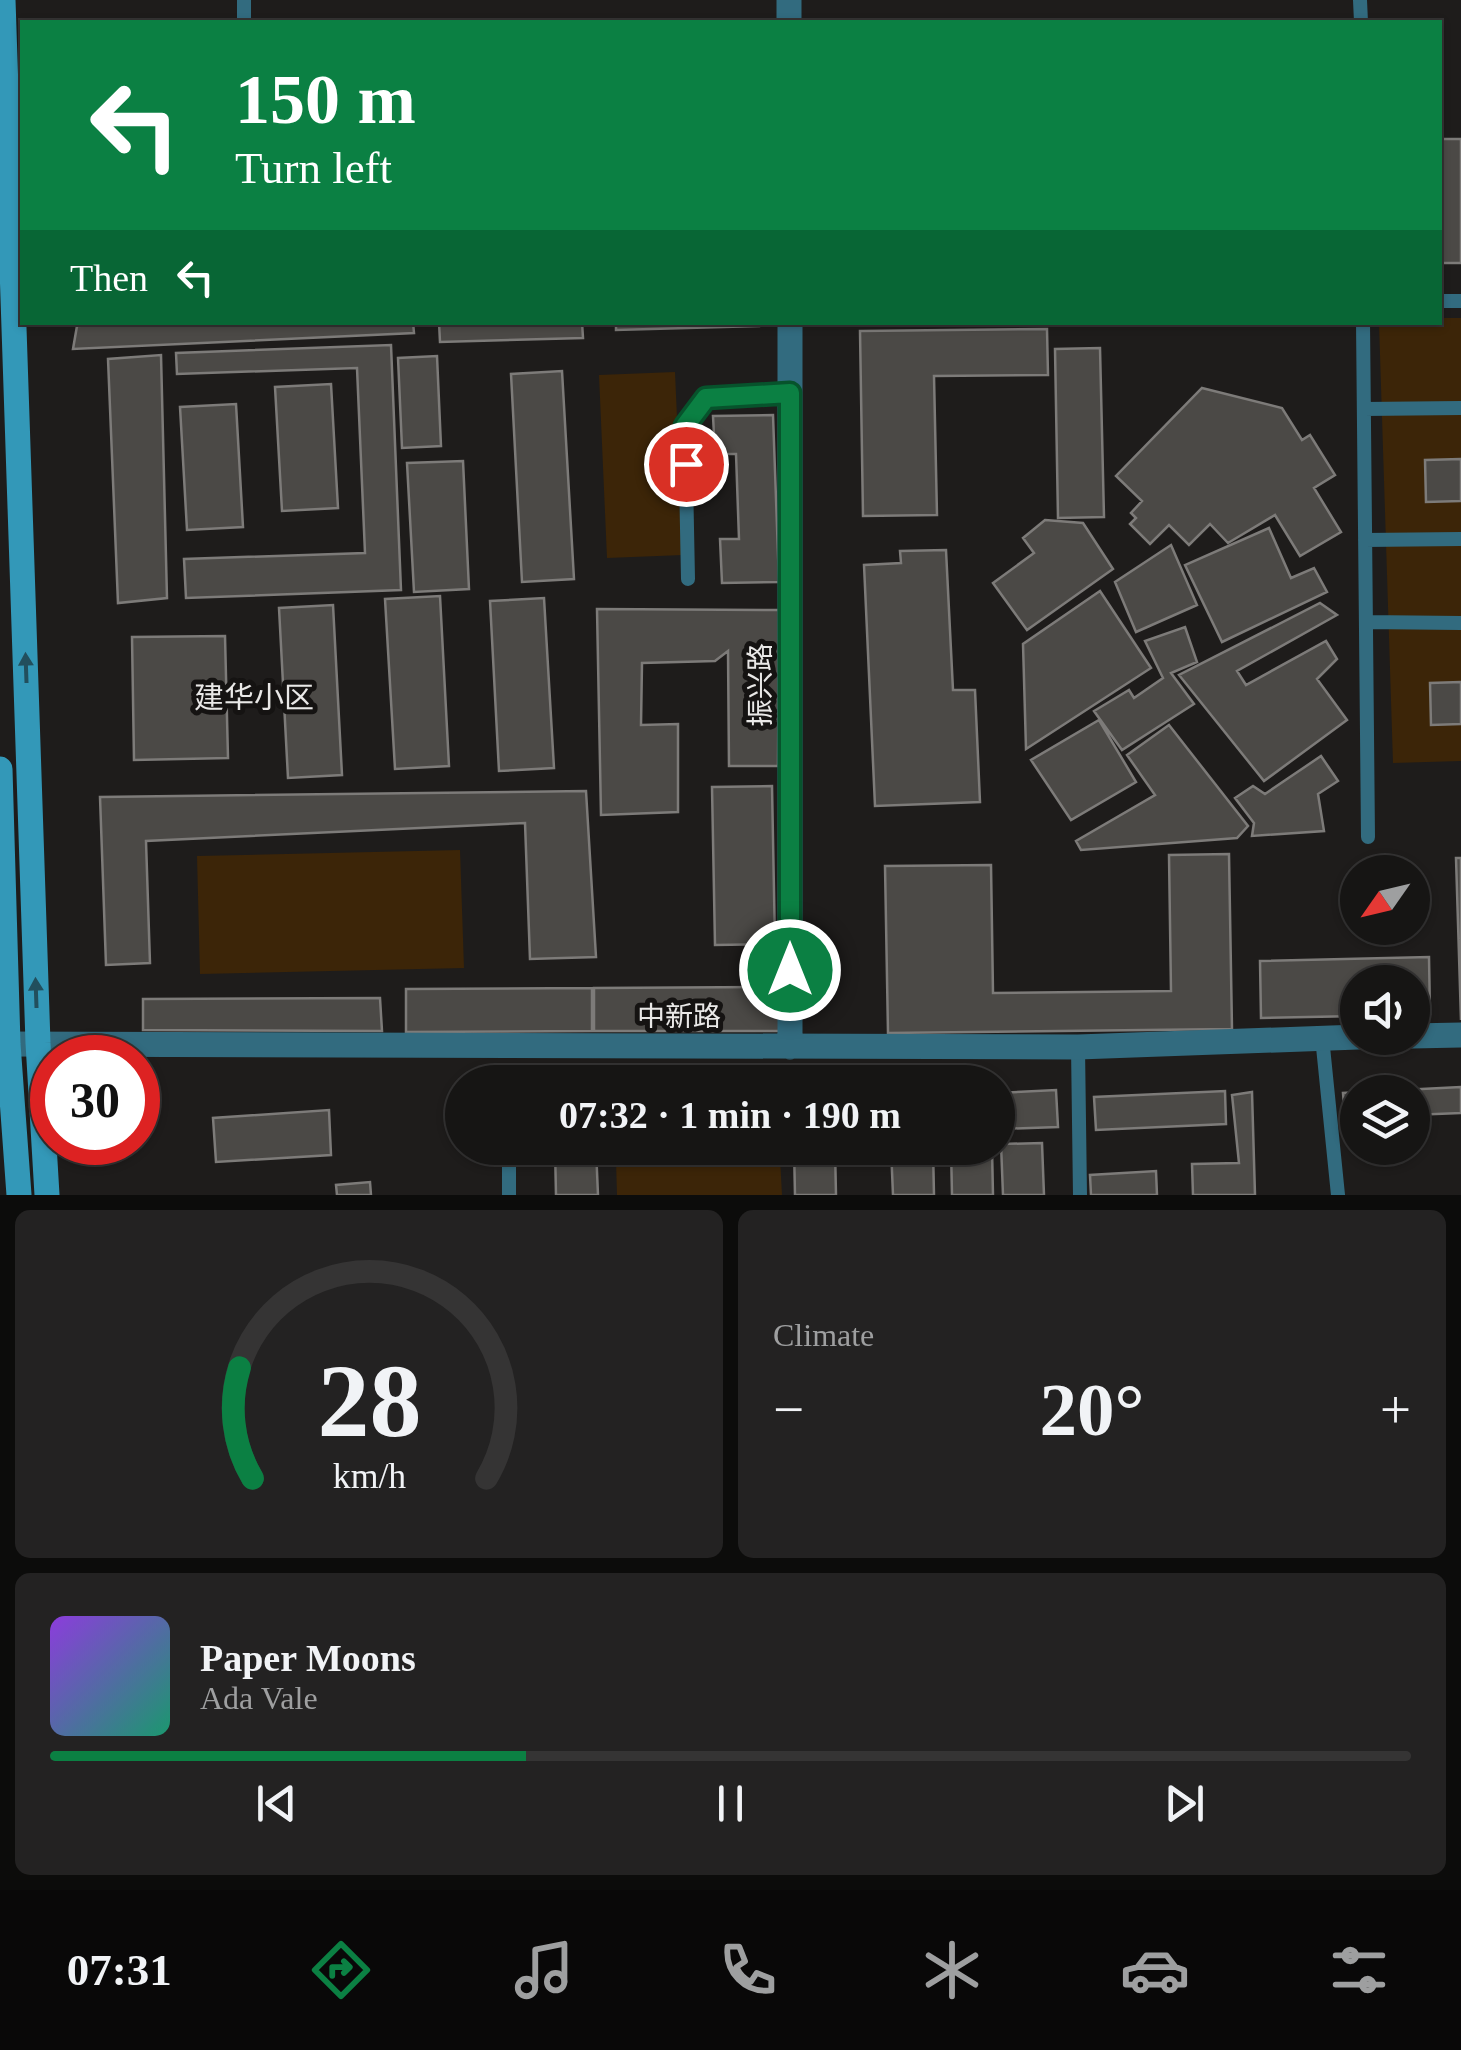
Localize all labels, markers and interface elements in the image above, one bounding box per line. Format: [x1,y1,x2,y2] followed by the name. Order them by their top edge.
[70,60,200,190] icon: left
[235,61,416,138] text: 150 m
[235,143,392,193] text: Turn left
[168,250,223,305] icon: left
[70,257,148,299] text: Then
[644,422,729,507] pin
[659,437,714,492] icon: arrive
[745,643,776,727] street label: 振兴路
[17,652,33,683] one-way arrow
[194,681,314,714] district label: 建华小区
[1340,855,1430,945] north arrow
[1340,855,1430,1165] map controls
[738,918,842,1022] position arrow
[1340,965,1430,1055] button: sound
[28,976,44,1008] one-way arrow
[637,1001,721,1032] street label: 中新路
[30,1035,160,1165] speed limit sign: 30
[1340,1075,1430,1165] button: layers
[559,1094,901,1136] text: 07:32 · 1 min · 190 m
[773,1317,874,1353] text: Climate
[317,1343,421,1458] text: 28
[1040,1368,1145,1451] text: 20°
[773,1379,804,1440] text: −
[1380,1379,1411,1440] text: +
[332,1456,406,1496] text: km/h
[200,1637,416,1679] text: Paper Moons
[200,1680,318,1716] text: Ada Vale
[249,1776,304,1831] icon: previous
[703,1776,758,1831] icon: pause
[1157,1776,1212,1831] icon: next
[306,1935,376,2005] icon: directions
[509,1935,579,2005] icon: music
[713,1935,783,2005] icon: phone
[917,1935,987,2005] icon: climate
[1120,1935,1190,2005] icon: car
[1324,1935,1394,2005] icon: filters
[67,1945,172,1995] text: 07:31

